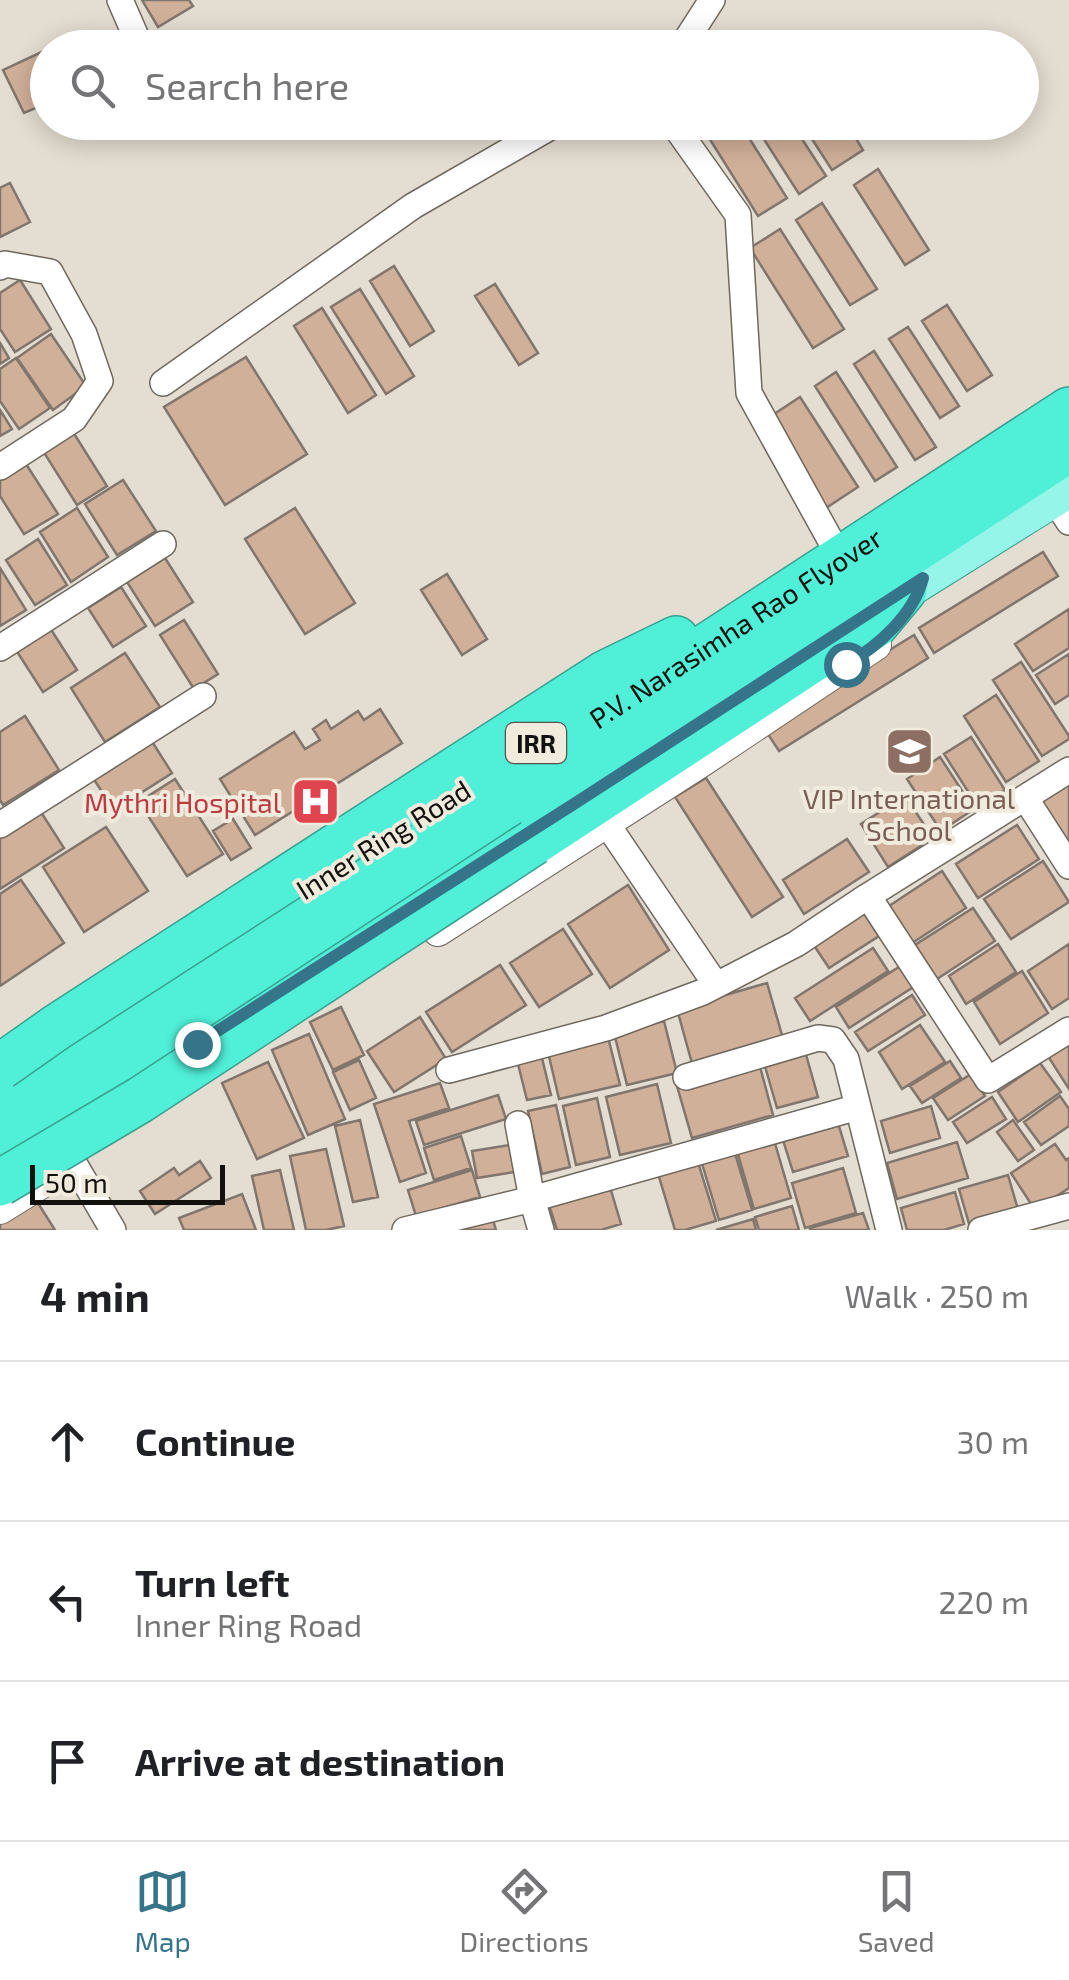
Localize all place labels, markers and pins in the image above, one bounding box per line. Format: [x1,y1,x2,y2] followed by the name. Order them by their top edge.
[883,725,935,777] school or university icon: VIP International School
[290,776,342,828] hospital icon: Mythri Hospital
[803,781,1016,847] place label: VIP International School
[84,785,282,819] place label: Mythri Hospital

